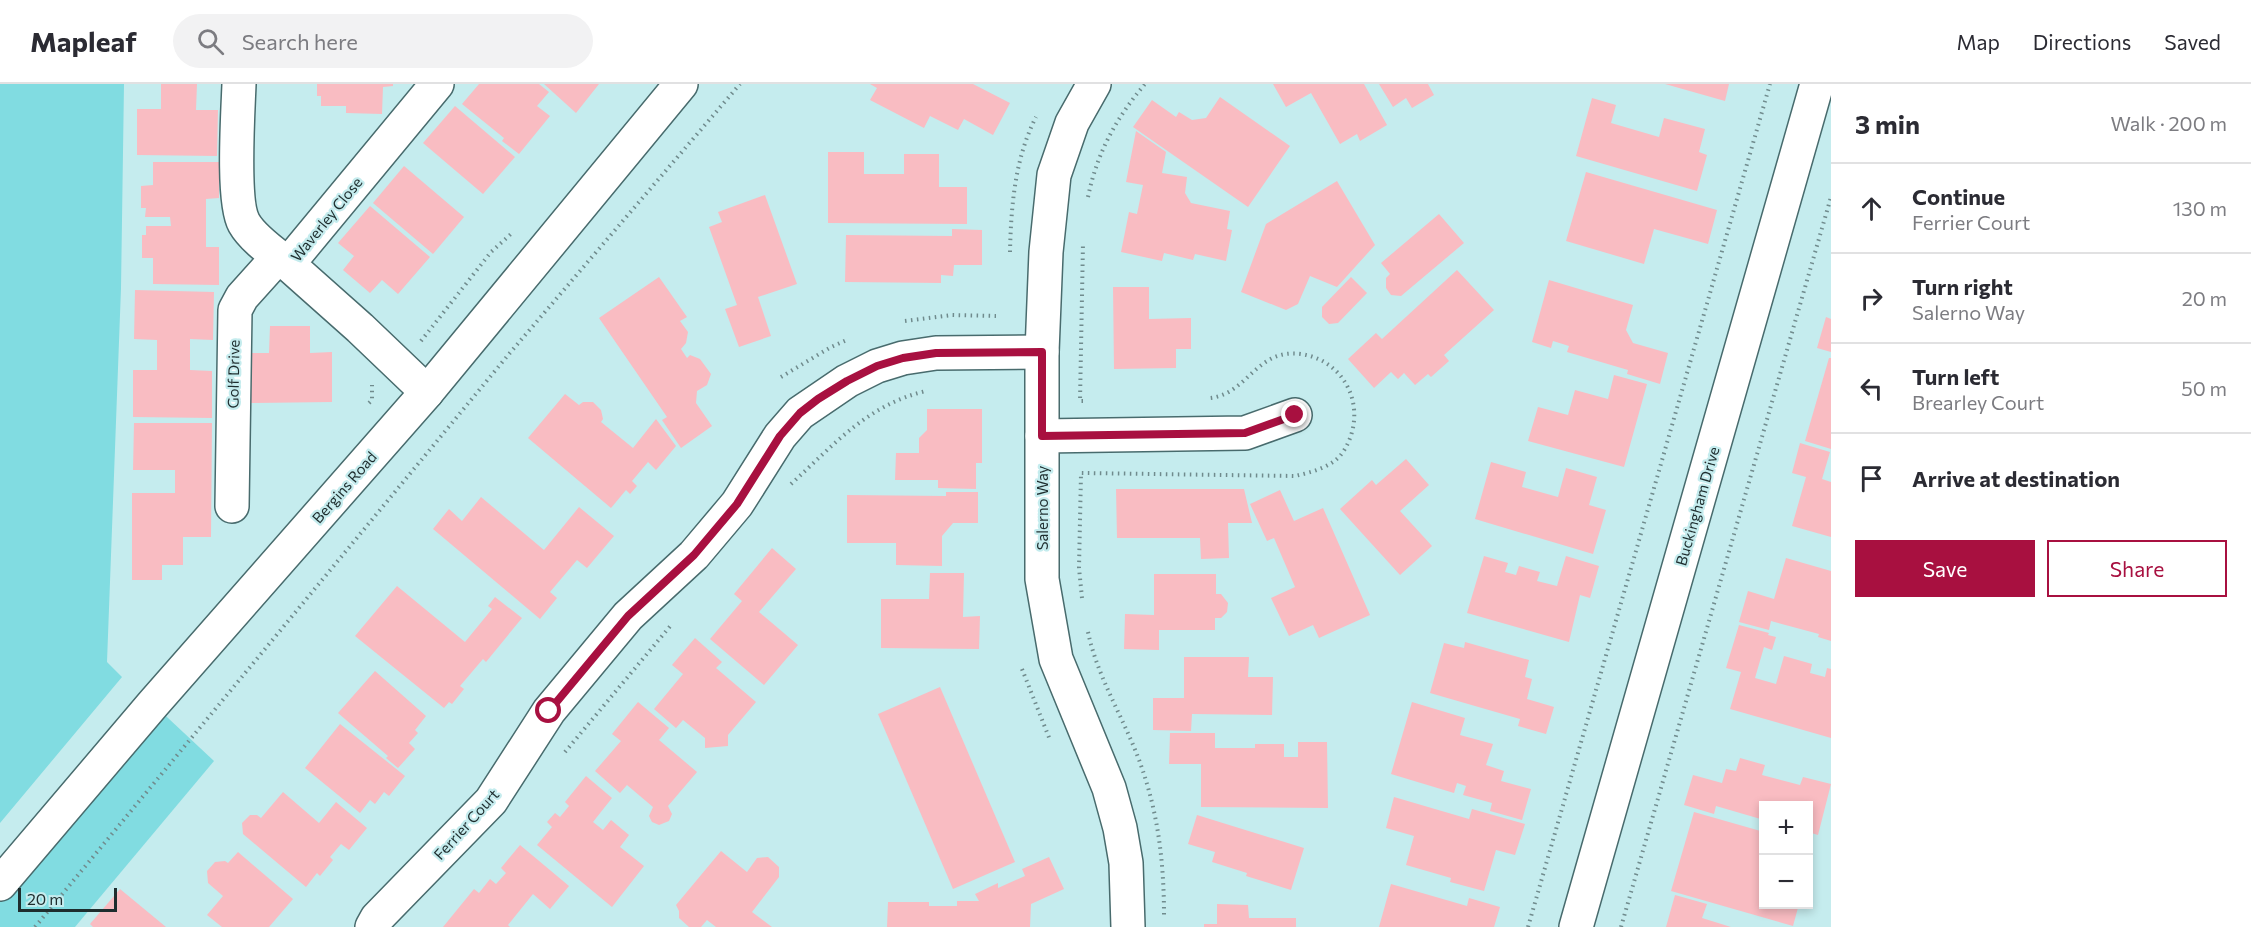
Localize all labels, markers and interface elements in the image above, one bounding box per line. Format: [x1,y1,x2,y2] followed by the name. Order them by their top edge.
[173,14,593,68] search box
[30,24,137,58] text: Mapleaf
[194,25,227,58] icon: search
[242,28,358,55] text: Search here
[1957,29,2000,54] text: Map
[2033,29,2131,54] text: Directions
[2164,29,2221,54] text: Saved
[1855,108,1920,139] text: 3 min
[2110,111,2227,135] text: Walk · 200 m
[286,173,366,265] street label: Waverley Close
[1912,183,2005,210] text: Continue
[1855,192,1888,225] icon: ahead
[2173,196,2227,220] text: 130 m
[1912,210,2030,234] text: Ferrier Court
[1912,273,2013,300] text: Turn right
[1855,282,1888,315] icon: right
[2182,286,2227,310] text: 20 m
[1912,300,2025,324] text: Salerno Way
[223,339,243,409] street label: Golf Drive
[1912,363,1999,390] text: Turn left
[1855,372,1888,405] icon: left
[2181,376,2227,400] text: 50 m
[1912,390,2044,414] text: Brearley Court
[1281,401,1307,427] route end
[1671,444,1723,568] street label: Buckingham Drive
[308,448,380,526] street label: Bergins Road
[1855,462,1888,495] icon: arrive
[1033,465,1051,550] street label: Salerno Way
[1912,465,2120,492] text: Arrive at destination
[1855,540,2035,597] button: Save
[2047,540,2227,597] button: Share
[535,697,561,723] route start
[430,785,502,863] street label: Ferrier Court
[1759,801,1813,909] map controls
[1759,801,1813,855] button: +
[1759,855,1813,909] button: −
[18,885,117,912] scale bar
[27,889,63,908] text: 20 m

